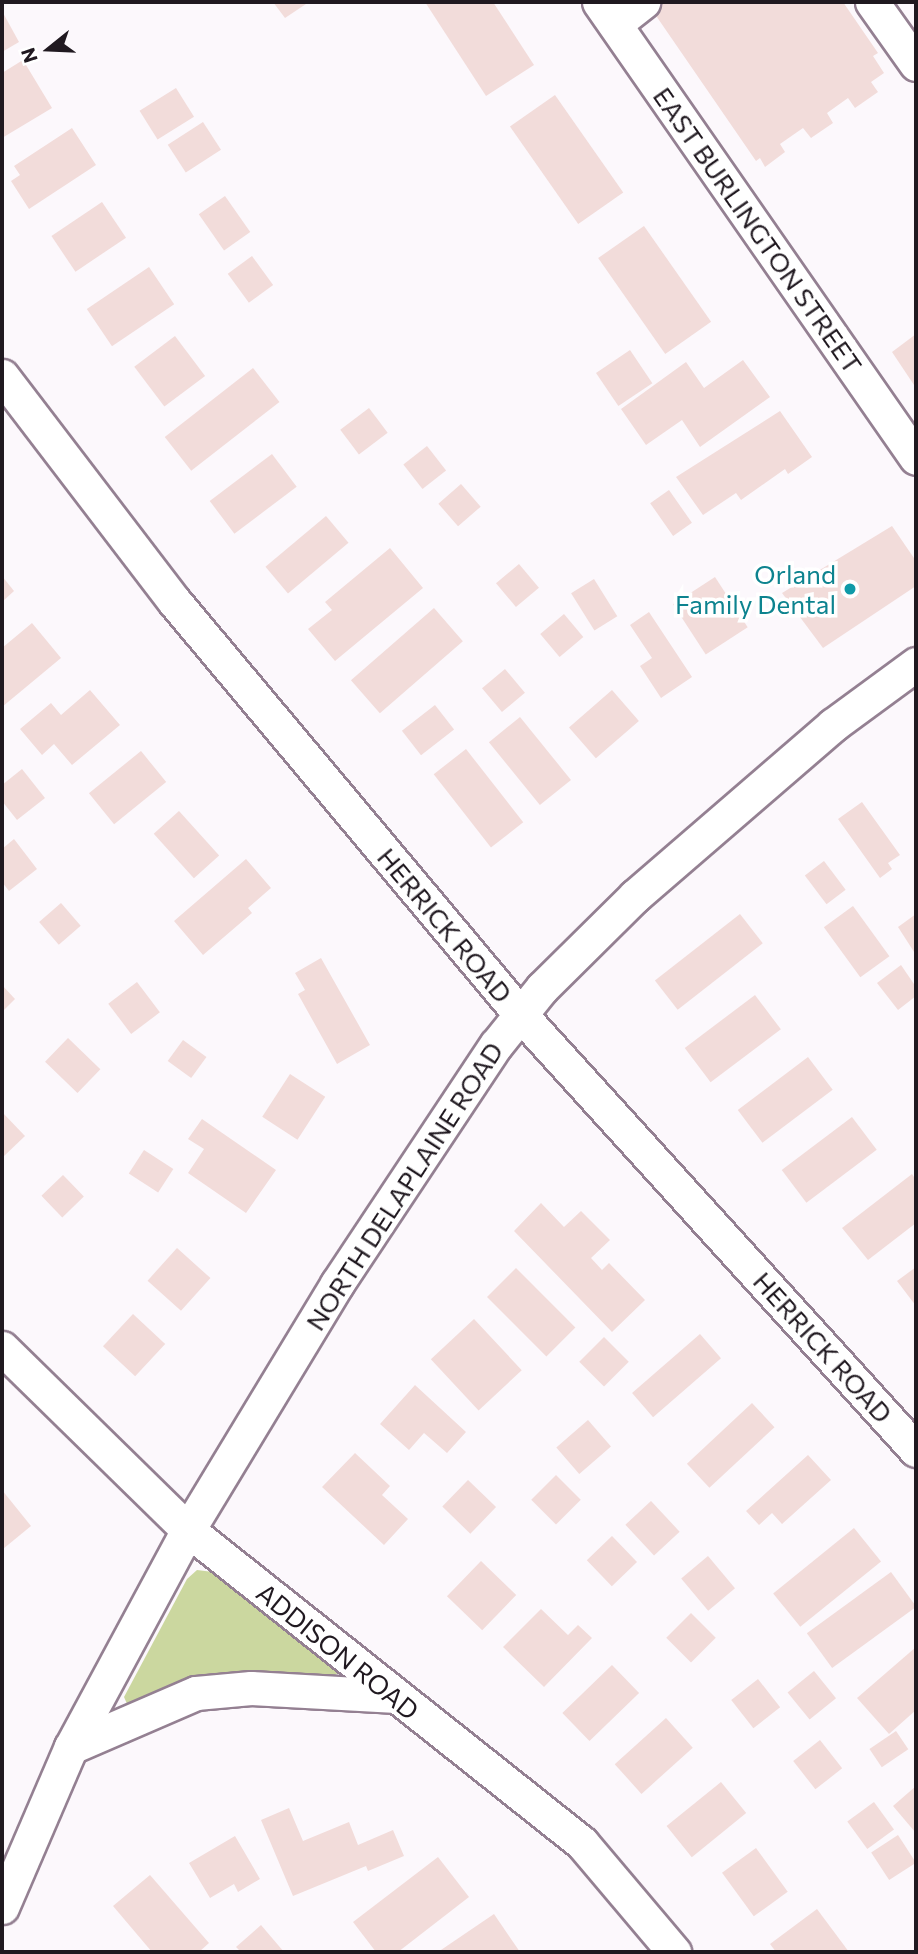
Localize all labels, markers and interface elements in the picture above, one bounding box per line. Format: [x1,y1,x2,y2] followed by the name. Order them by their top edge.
[14,14,84,84] north arrow
[15,45,42,66] text: N
[647,81,869,379] street label: EAST BURLINGTON STREET
[675,558,836,620] place label: Orland Family Dental
[842,581,858,597] marker: Orland Family Dental
[371,841,519,1009] street label: HERRICK ROAD
[299,1036,509,1336] street label: NORTH DELAPLAINE ROAD
[747,1265,899,1429] street label: HERRICK ROAD
[251,1576,425,1726] street label: ADDISON ROAD

